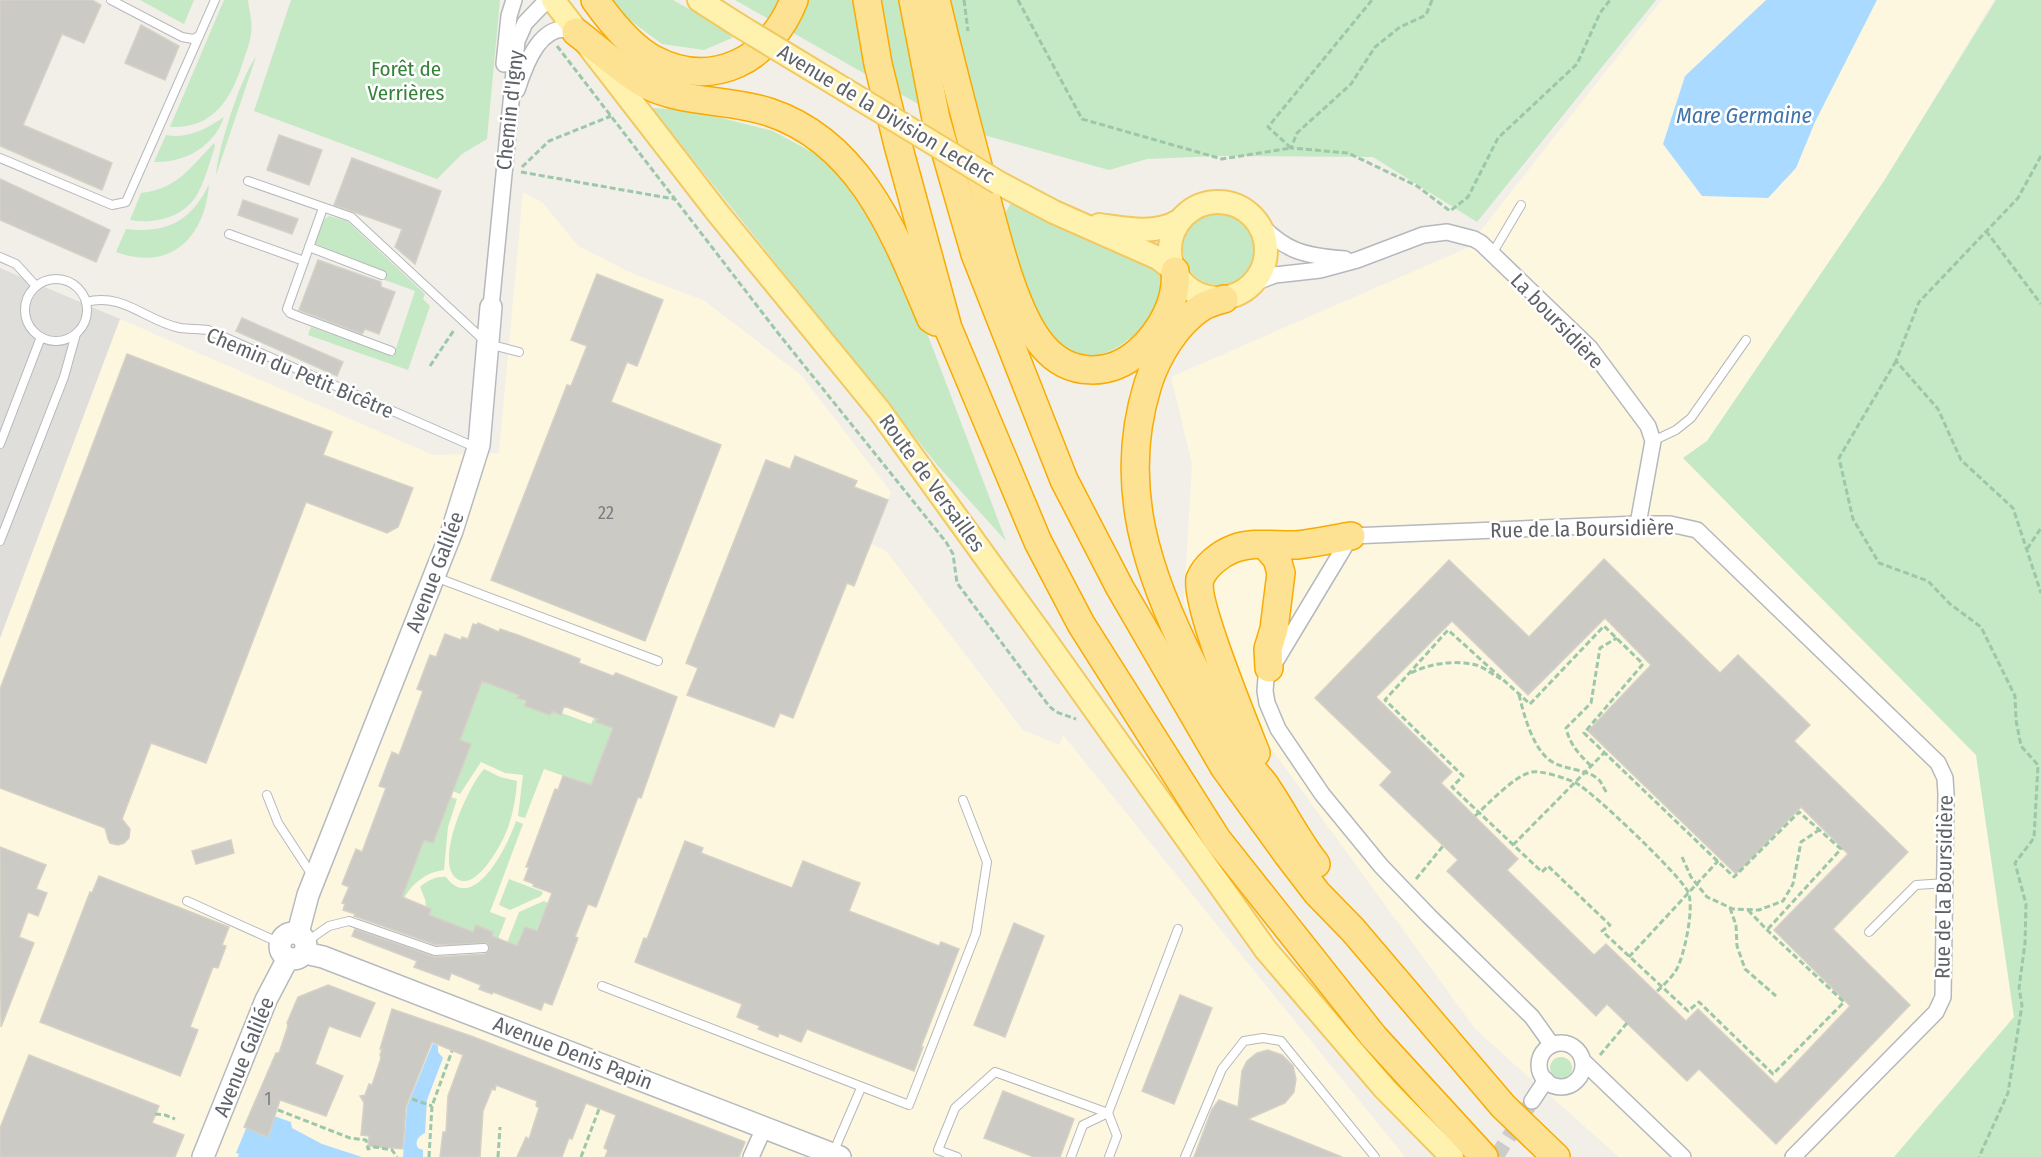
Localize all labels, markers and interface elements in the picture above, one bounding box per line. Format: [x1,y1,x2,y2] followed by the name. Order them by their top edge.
[773,39,999,189] street label: Avenue de la Division Leclerc
[491,48,529,171] street label: Chemin d'Igny
[368,56,445,106] park label: Forêt de Verrières
[1676,102,1812,129] water label: Mare Germaine
[1505,268,1609,374] street label: La boursidière
[202,322,398,424] street label: Chemin du Petit Bicêtre
[873,409,991,557] street label: Route de Versailles
[598,502,614,524] house number: 22
[400,508,470,636] street label: Avenue Galilée
[1490,514,1674,544] street label: Rue de la Boursidière
[1929,795,1959,979] street label: Rue de la Boursidière
[208,993,280,1121] street label: Avenue Galilée
[490,1011,656,1095] street label: Avenue Denis Papin
[264,1088,272,1110] house number: 1

